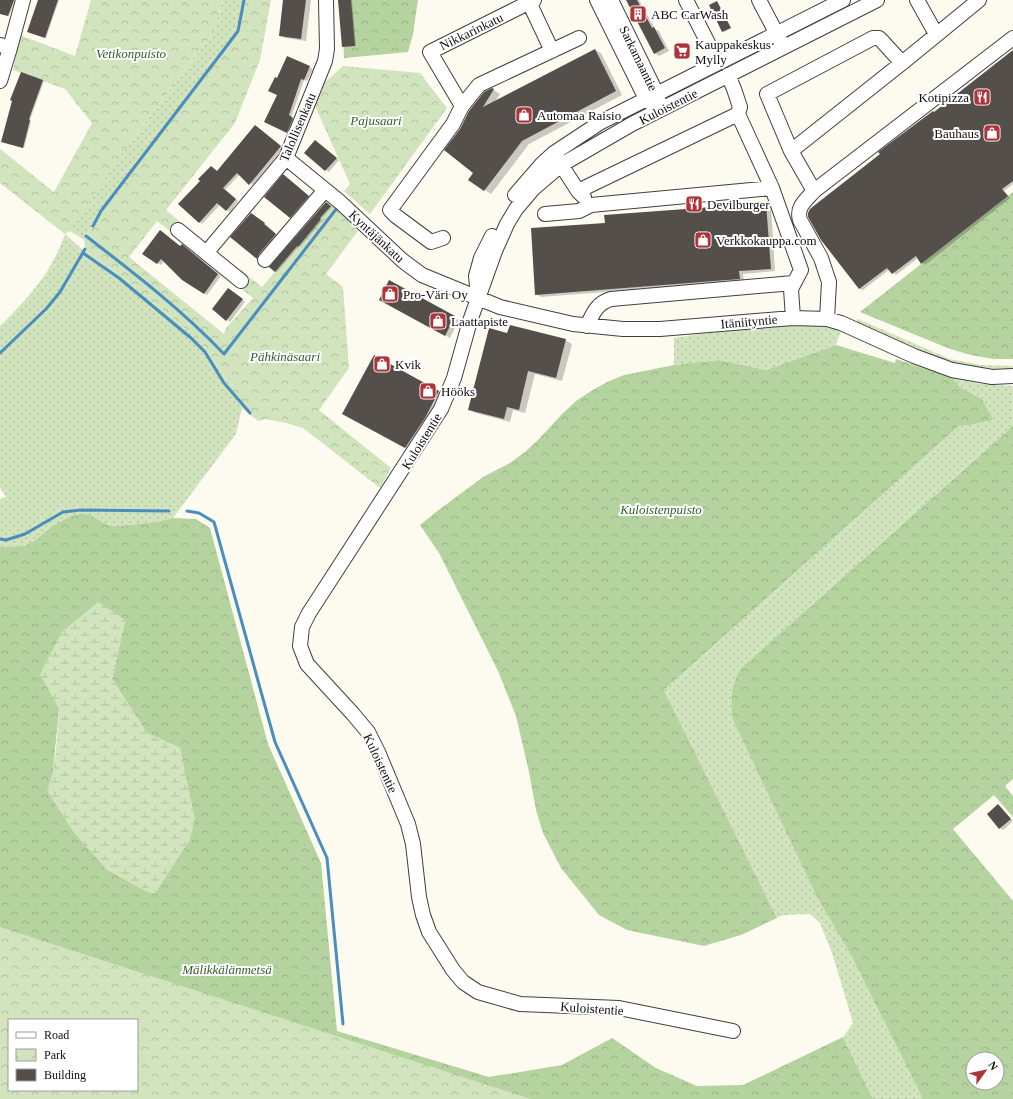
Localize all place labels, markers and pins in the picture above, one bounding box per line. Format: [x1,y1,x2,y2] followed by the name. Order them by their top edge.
[628,4,648,24] building icon: ABC CarWash
[651,7,729,22] place label: ABC CarWash
[695,37,771,67] place label: Kauppakeskus Mylly
[672,41,692,61] supermarket icon: Kauppakeskus Mylly
[972,87,992,107] restaurant icon: Kotipizza
[918,90,969,105] place label: Kotipizza
[514,105,534,125] shop icon: Automaa Raisio
[537,108,621,123] place label: Automaa Raisio
[982,123,1002,143] shop icon: Bauhaus
[934,126,979,141] place label: Bauhaus
[684,194,704,214] restaurant icon: Devilburger
[707,197,770,212] place label: Devilburger
[693,230,713,250] shop icon: Verkkokauppa.com
[716,233,817,248] place label: Verkkokauppa.com
[380,284,400,304] shop icon: Pro-Väri Oy
[403,287,468,302] place label: Pro-Väri Oy
[428,311,448,331] shop icon: Laattapiste
[451,314,508,329] place label: Laattapiste
[372,354,392,374] shop icon: Kvik
[395,357,422,372] place label: Kvik
[418,381,438,401] shop icon: Hööks
[441,384,475,399] place label: Hööks

